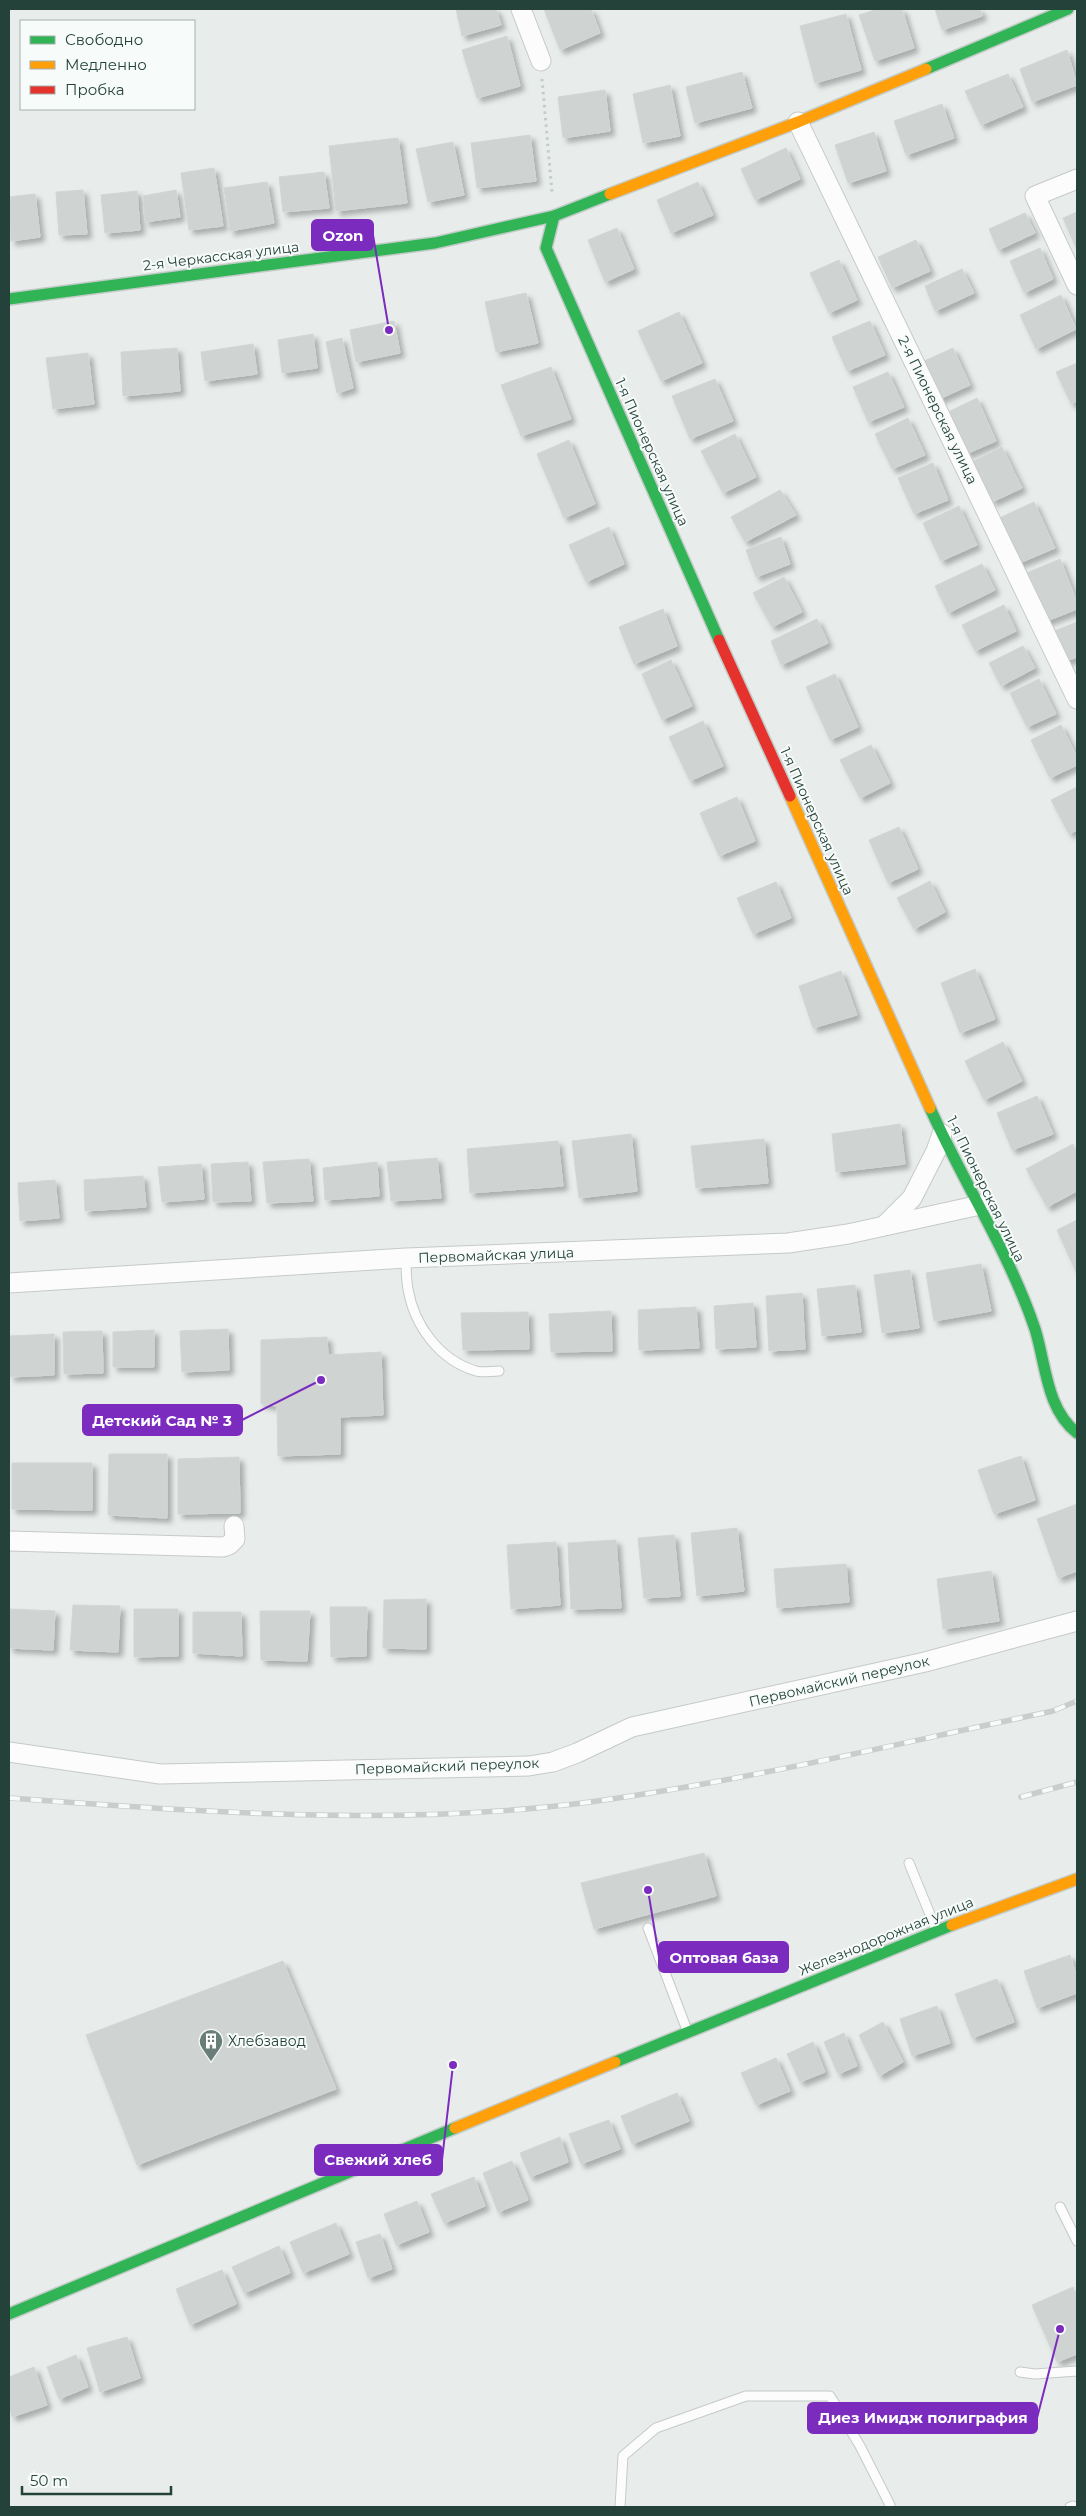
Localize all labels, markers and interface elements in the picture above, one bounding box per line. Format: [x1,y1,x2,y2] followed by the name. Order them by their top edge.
[20,20,195,110] legend
[65,30,143,49] text: Свободно
[65,55,147,74] text: Медленно
[65,80,124,99] text: Пробка
[312,220,373,250] callout: Ozon
[323,226,363,245] text: Ozon
[142,237,300,275] street label: 2-я Черкасская улица
[894,333,982,487] street label: 2-я Пионерская улица
[611,375,693,529] street label: 1-я Пионерская улица
[776,744,858,898] street label: 1-я Пионерская улица
[943,1113,1029,1265] street label: 1-я Пионерская улица
[418,1243,574,1267] street label: Первомайская улица
[83,1405,242,1435] callout: Детский Сад № 3
[92,1411,232,1430] text: Детский Сад № 3
[747,1651,931,1711] street label: Первомайский переулок
[354,1754,540,1778] street label: Первомайский переулок
[796,1893,976,1979] street label: Железнодорожная улица
[659,1942,788,1972] callout: Оптовая база
[670,1948,778,1967] text: Оптовая база
[198,2028,224,2062] building icon: Хлебзавод
[228,2032,306,2050] place label: Хлебзавод
[315,2145,442,2175] callout: Свежий хлеб
[324,2150,432,2169] text: Свежий хлеб
[808,2403,1037,2433] callout: Диез Имидж полиграфия
[818,2408,1028,2427] text: Диез Имидж полиграфия
[22,2464,171,2496] scale bar
[30,2471,68,2490] text: 50 m

